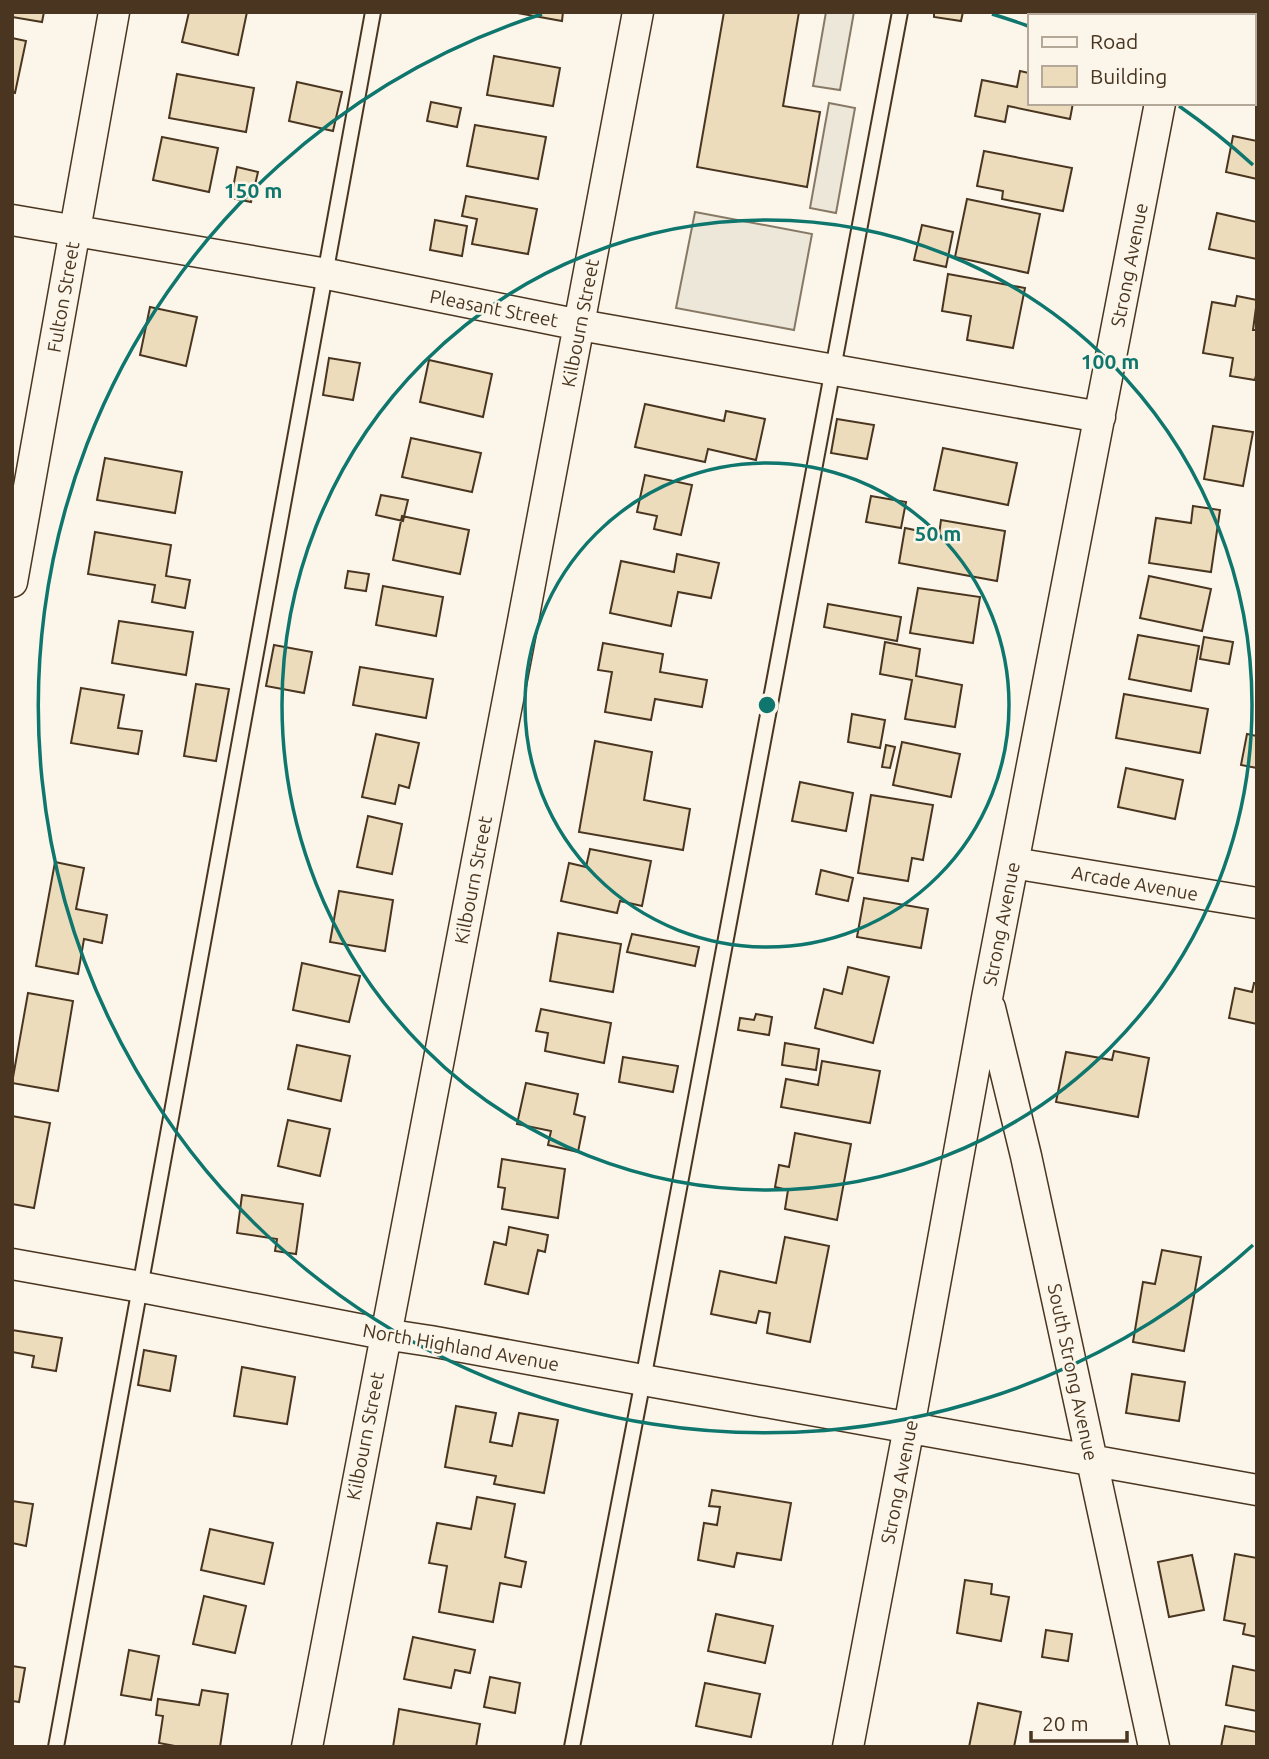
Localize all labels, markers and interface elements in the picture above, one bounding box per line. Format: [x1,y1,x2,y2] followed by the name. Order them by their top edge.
[1028,14,1255,105] legend
[1090,29,1138,53] text: Road
[1090,64,1167,88] text: Building
[224,178,282,202] text: 150 m
[1106,201,1152,329] street label: Strong Avenue
[42,239,84,354] street label: Fulton Street
[557,257,603,389] street label: Kilbourn Street
[428,285,561,331] street label: Pleasant Street
[1081,349,1139,373] text: 100 m
[915,521,961,545] text: 50 m
[755,693,779,717] centre of rings
[450,814,496,946] street label: Kilbourn Street
[978,860,1024,988] street label: Strong Avenue
[1070,861,1200,905] street label: Arcade Avenue
[1043,1281,1103,1463] street label: South Strong Avenue
[361,1319,561,1375] street label: North Highland Avenue
[342,1370,388,1502] street label: Kilbourn Street
[876,1418,922,1546] street label: Strong Avenue
[1031,1700,1127,1744] scale bar
[1042,1711,1089,1735] text: 20 m

